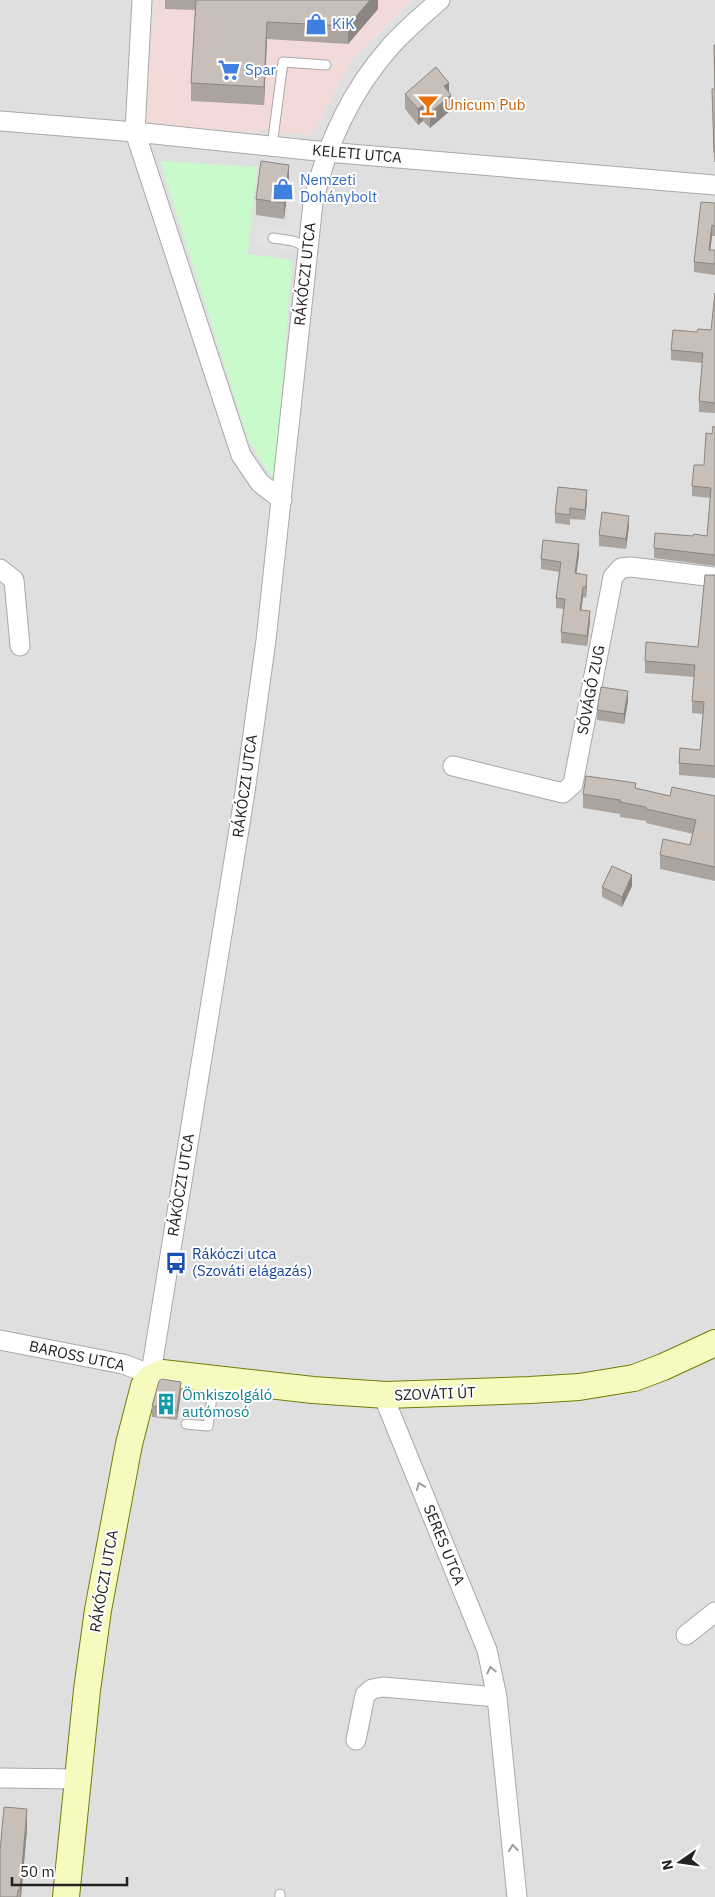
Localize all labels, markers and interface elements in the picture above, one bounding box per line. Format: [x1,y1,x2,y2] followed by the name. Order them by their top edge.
[303,11,329,37] shop icon: KiK
[332,14,355,33] place label: KiK
[216,57,242,83] supermarket icon: Spar
[245,60,276,79] place label: Spar
[415,92,441,118] bar icon: Unicum Pub
[444,95,525,114] place label: Unicum Pub
[311,140,403,167] street label: KELETI UTCA
[300,170,377,206] place label: Nemzeti Dohánybolt
[270,176,296,202] shop icon: Nemzeti Dohánybolt
[290,221,319,327] street label: RÁKÓCZI UTCA
[573,643,609,736] street label: SÓVÁGÓ ZUG
[228,733,261,839] street label: RÁKÓCZI UTCA
[163,1132,198,1238] street label: RÁKÓCZI UTCA
[192,1244,312,1280] place label: Rákóczi utca (Szováti elágazás)
[163,1250,189,1276] bus stop icon: Rákóczi utca (Szováti elágazás)
[27,1336,127,1375] street label: BAROSS UTCA
[394,1383,476,1404] street label: SZOVÁTI ÚT
[182,1385,272,1421] place label: Ömkiszolgáló autómosó
[153,1391,179,1417] building icon: Ömkiszolgáló autómosó
[416,1482,426,1491] one-way arrow
[420,1502,469,1588] street label: SERES UTCA
[85,1528,122,1634] street label: RÁKÓCZI UTCA
[486,1665,497,1674] one-way arrow
[655,1837,705,1887] north arrow
[508,1844,519,1852] one-way arrow
[12,1854,128,1886] scale bar
[657,1858,677,1872] text: N
[20,1862,55,1881] text: 50 m

